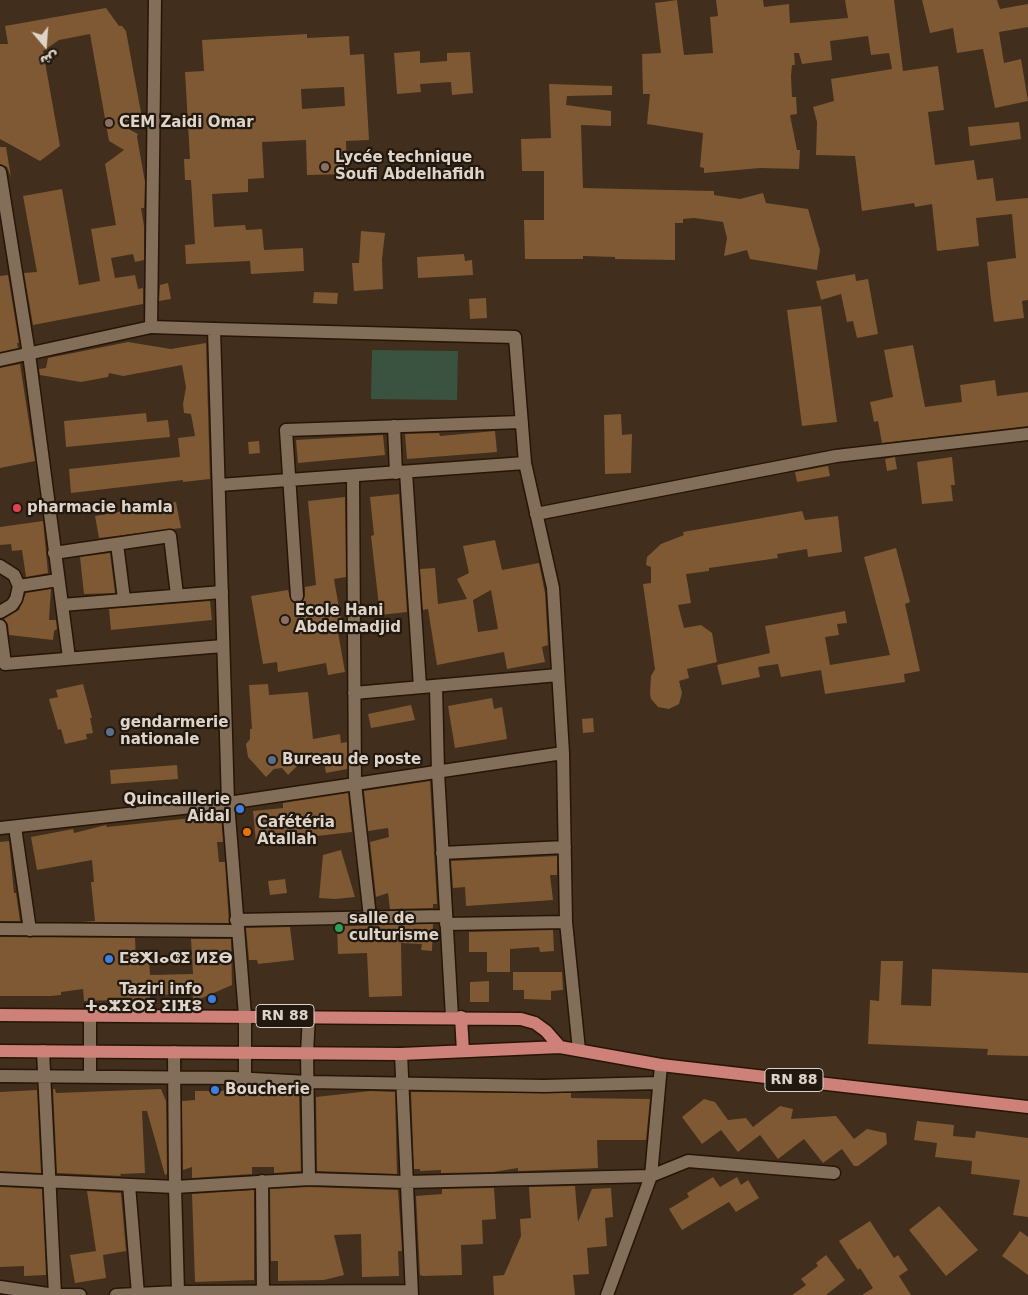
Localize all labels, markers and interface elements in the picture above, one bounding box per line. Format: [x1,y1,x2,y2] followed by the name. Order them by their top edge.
[20,20,70,70] north arrow
[38,49,61,70] text: ش
[119,114,254,132] place label: CEM Zaidi Omar
[103,117,115,129] marker: CEM Zaidi Omar
[335,149,485,184] place label: Lycée technique Soufi Abdelhafidh
[319,161,331,173] marker: Lycée technique Soufi Abdelhafidh
[27,499,173,517] place label: pharmacie hamla
[11,502,23,514] marker: pharmacie hamla
[295,602,401,637] place label: Ecole Hani Abdelmadjid
[279,614,291,626] marker: Ecole Hani Abdelmadjid
[120,714,228,749] place label: gendarmerie nationale
[104,726,116,738] marker: gendarmerie nationale
[282,751,421,769] place label: Bureau de poste
[266,754,278,766] marker: Bureau de poste
[123,791,230,826] place label: Quincaillerie Aidal
[234,803,246,815] marker: Quincaillerie Aidal
[257,814,335,849] place label: Cafétéria Atallah
[241,826,253,838] marker: Cafétéria Atallah
[349,910,439,945] place label: salle de culturisme
[333,922,345,934] marker: salle de culturisme
[119,950,233,968] place label: ⵎⵓⵅⵏⴰⵛⵉ ⵍⵉⴱ
[103,953,115,965] marker: ⵎⵓⵅⵏⴰⵛⵉ ⵍⵉⴱ
[85,981,202,1016] place label: Taziri info ⵜⴰⵣⵉⵔⵉ ⵉⵏⴼⵓ
[206,993,218,1005] marker: Taziri info ⵜⴰⵣⵉⵔⵉ ⵉⵏⴼⵓ
[256,1004,314,1028] road number: RN 88
[765,1068,823,1092] road number: RN 88
[225,1081,310,1099] place label: Boucherie
[209,1084,221,1096] marker: Boucherie

